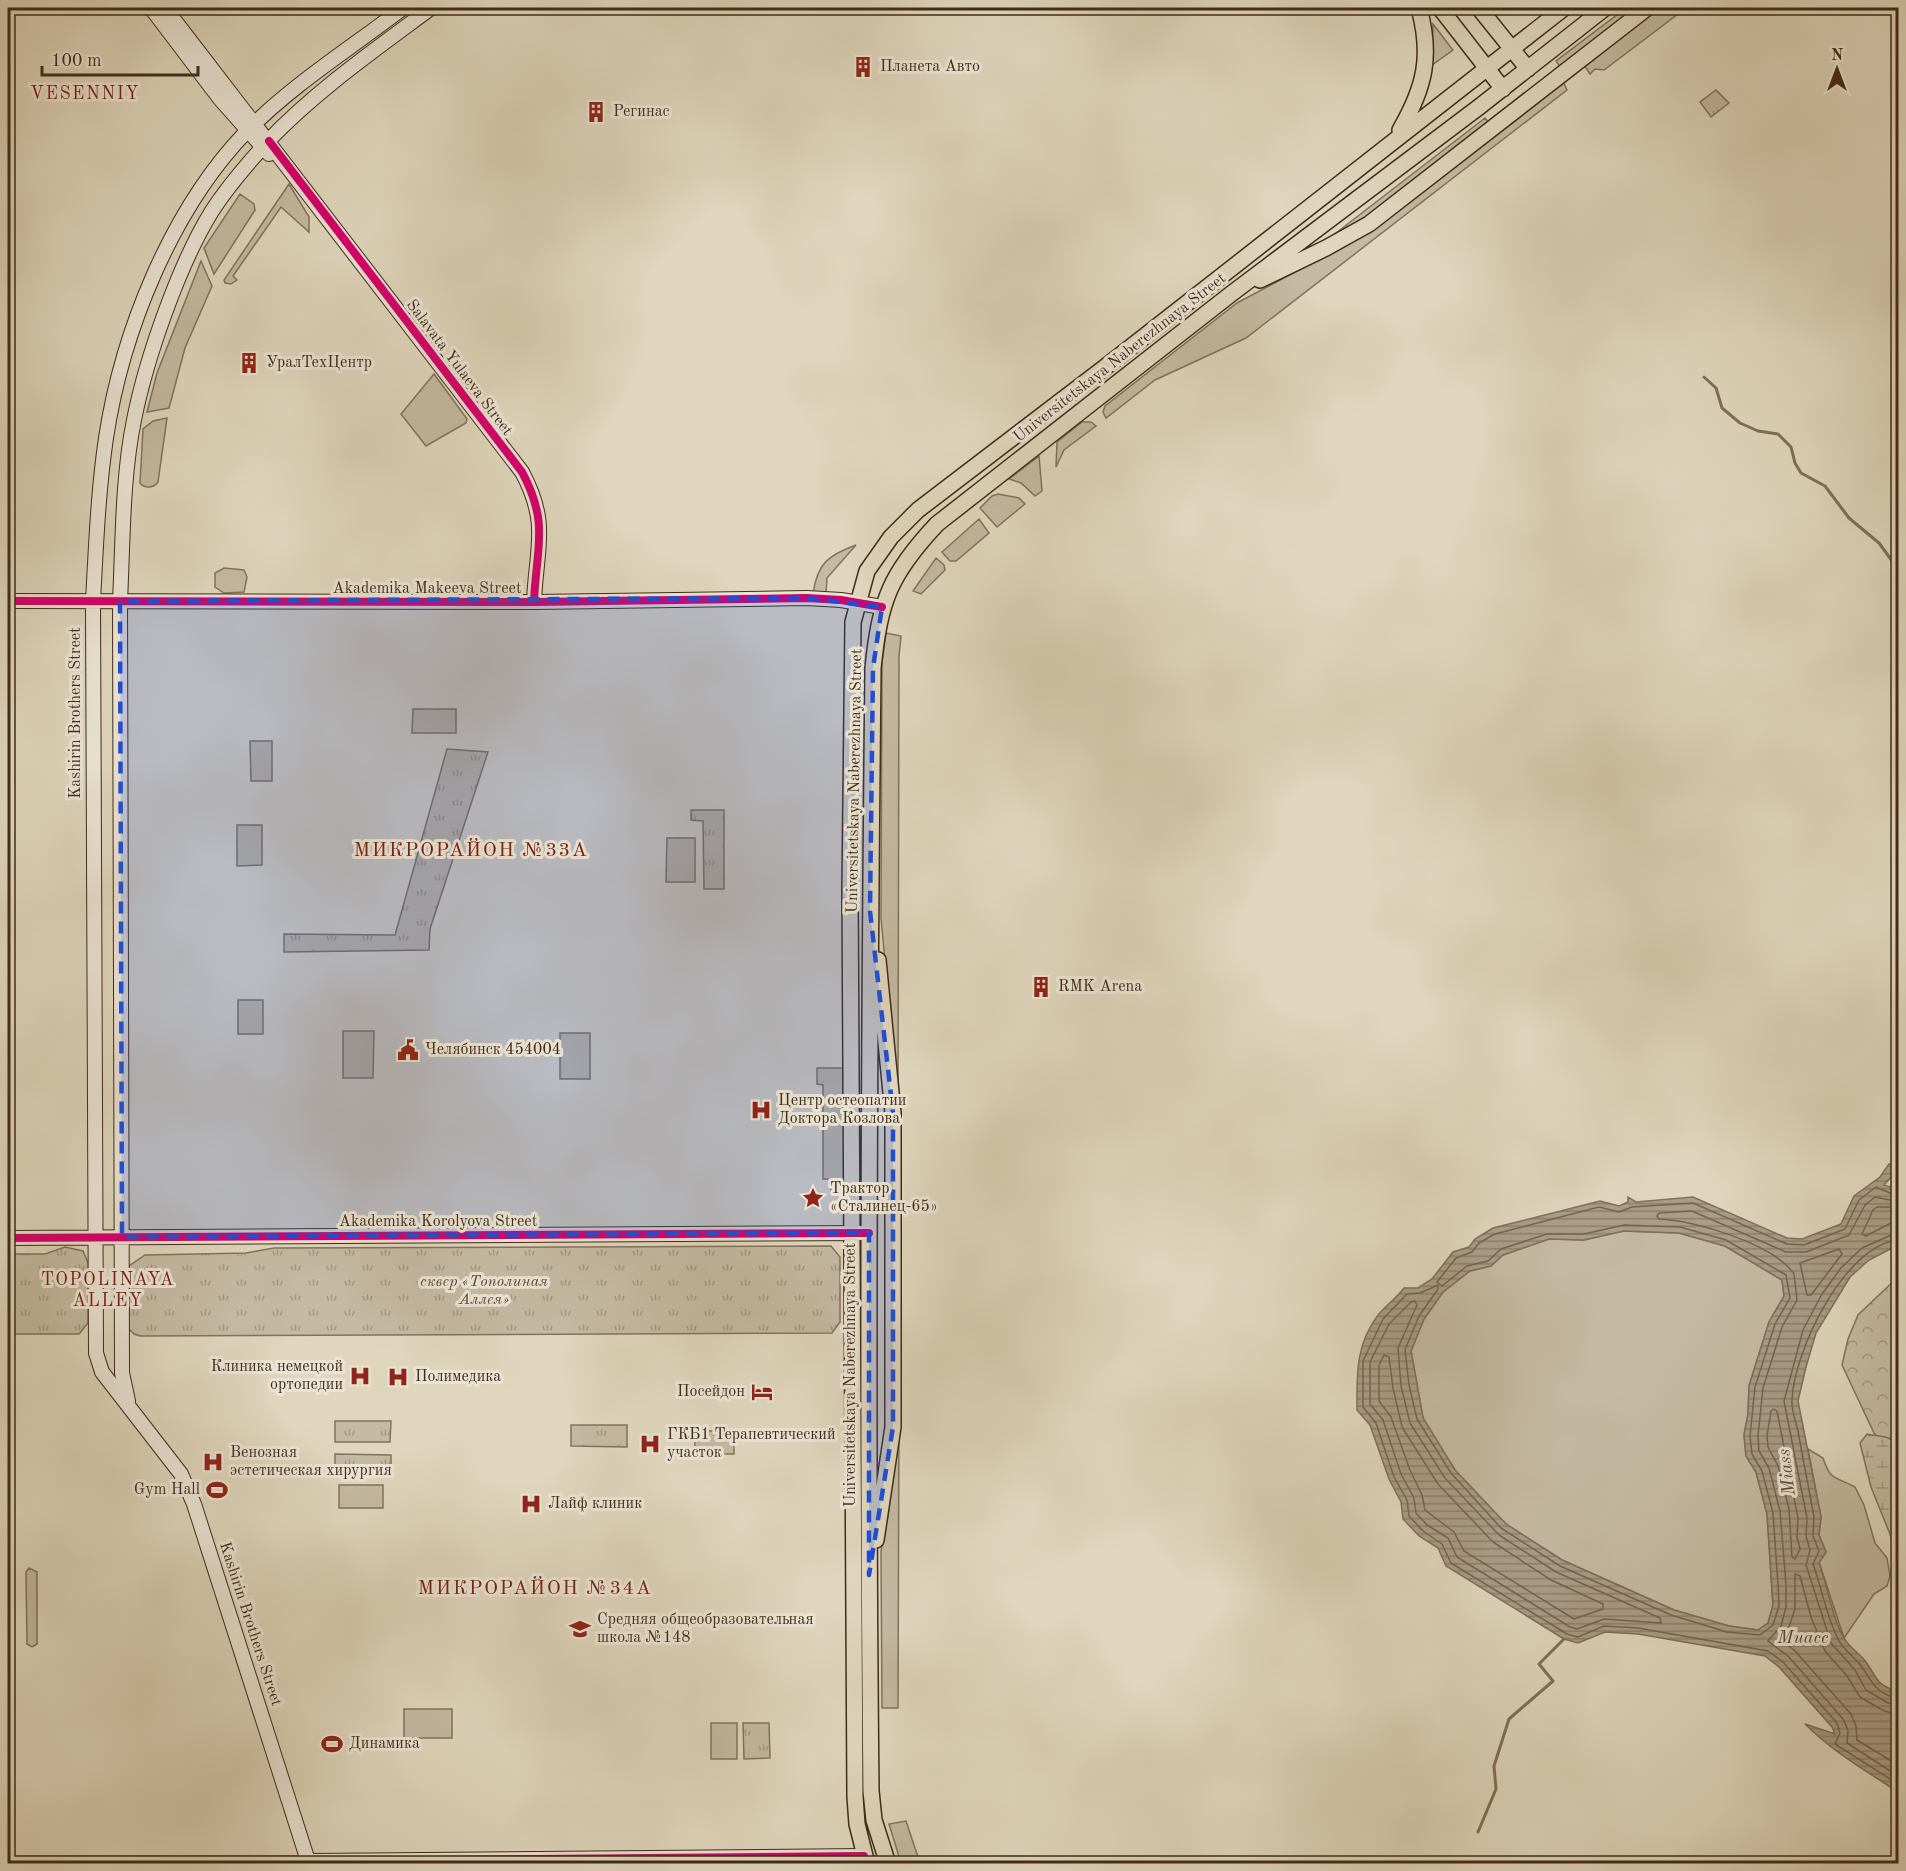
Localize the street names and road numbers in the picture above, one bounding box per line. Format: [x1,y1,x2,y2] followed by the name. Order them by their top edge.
[1011,270,1230,446] street label: Universitetskaya Naberezhnaya Street
[403,297,515,439] street label: Salavata Yulaeva Street
[333,581,522,597] street label: Akademika Makeeva Street
[68,627,84,799] street label: Kashirin Brothers Street
[845,648,865,913] street label: Universitetskaya Naberezhnaya Street
[339,1214,538,1230] street label: Akademika Korolyova Street
[843,1242,859,1507] street label: Universitetskaya Naberezhnaya Street
[216,1540,284,1708] street label: Kashirin Brothers Street

